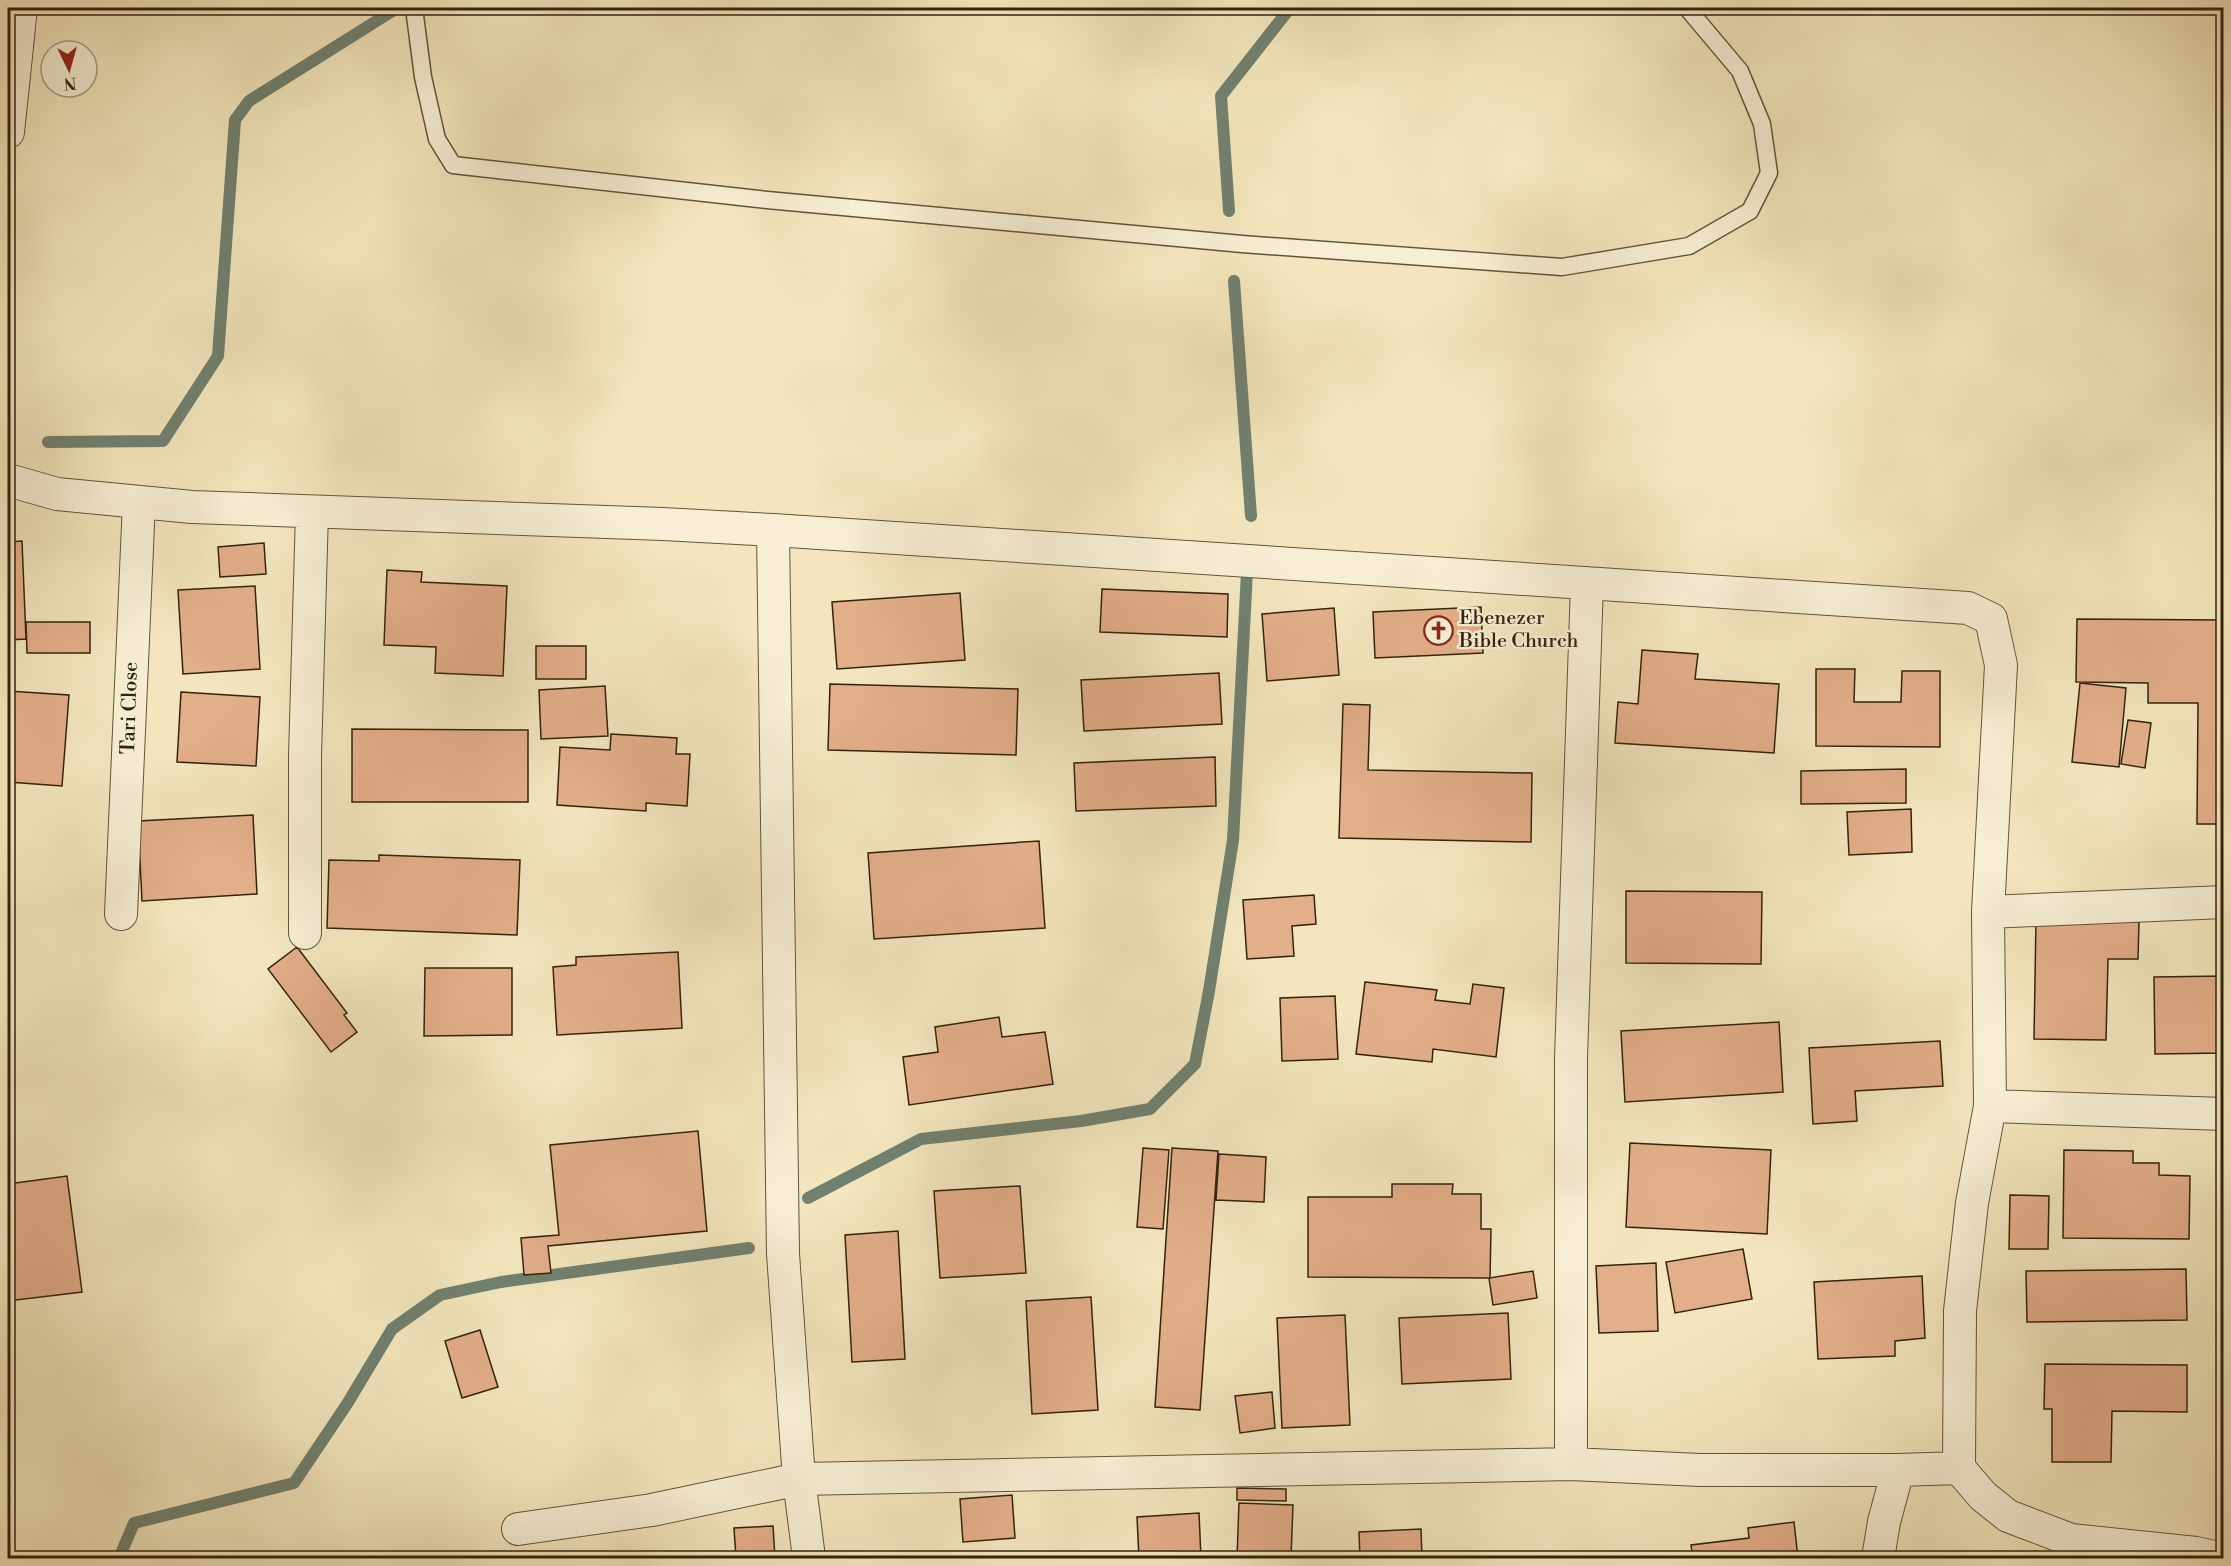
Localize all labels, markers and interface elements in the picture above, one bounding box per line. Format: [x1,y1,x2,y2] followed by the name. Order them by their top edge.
[39,39,99,99] north arrow
[63,72,77,93] text: N
[1458,606,1579,654] place label: Ebenezer Bible Church
[1422,614,1454,646] church icon: Ebenezer Bible Church
[116,661,144,755] street label: Tari Close

